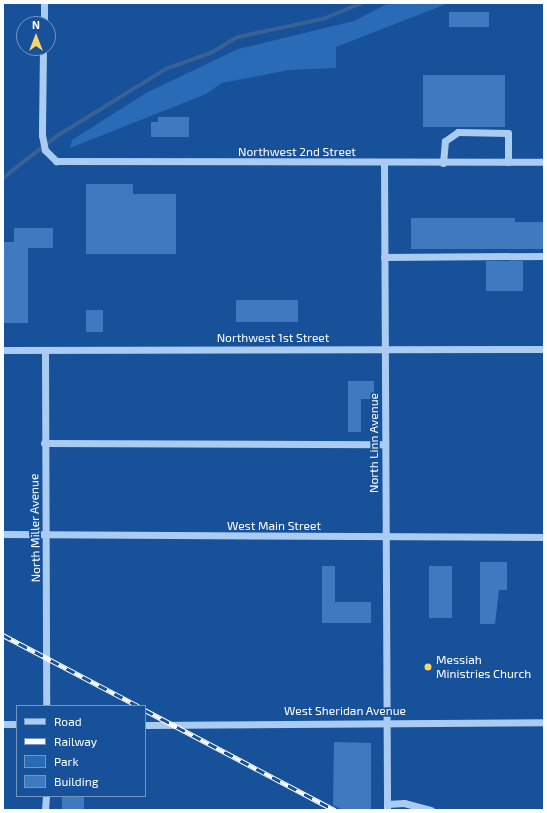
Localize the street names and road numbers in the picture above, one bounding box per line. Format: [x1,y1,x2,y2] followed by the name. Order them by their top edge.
[238,145,356,159] street label: Northwest 2nd Street
[217,331,329,345] street label: Northwest 1st Street
[367,393,381,493] street label: North Linn Avenue
[27,473,43,583] street label: North Miller Avenue
[227,519,321,533] street label: West Main Street
[284,704,406,718] street label: West Sheridan Avenue

